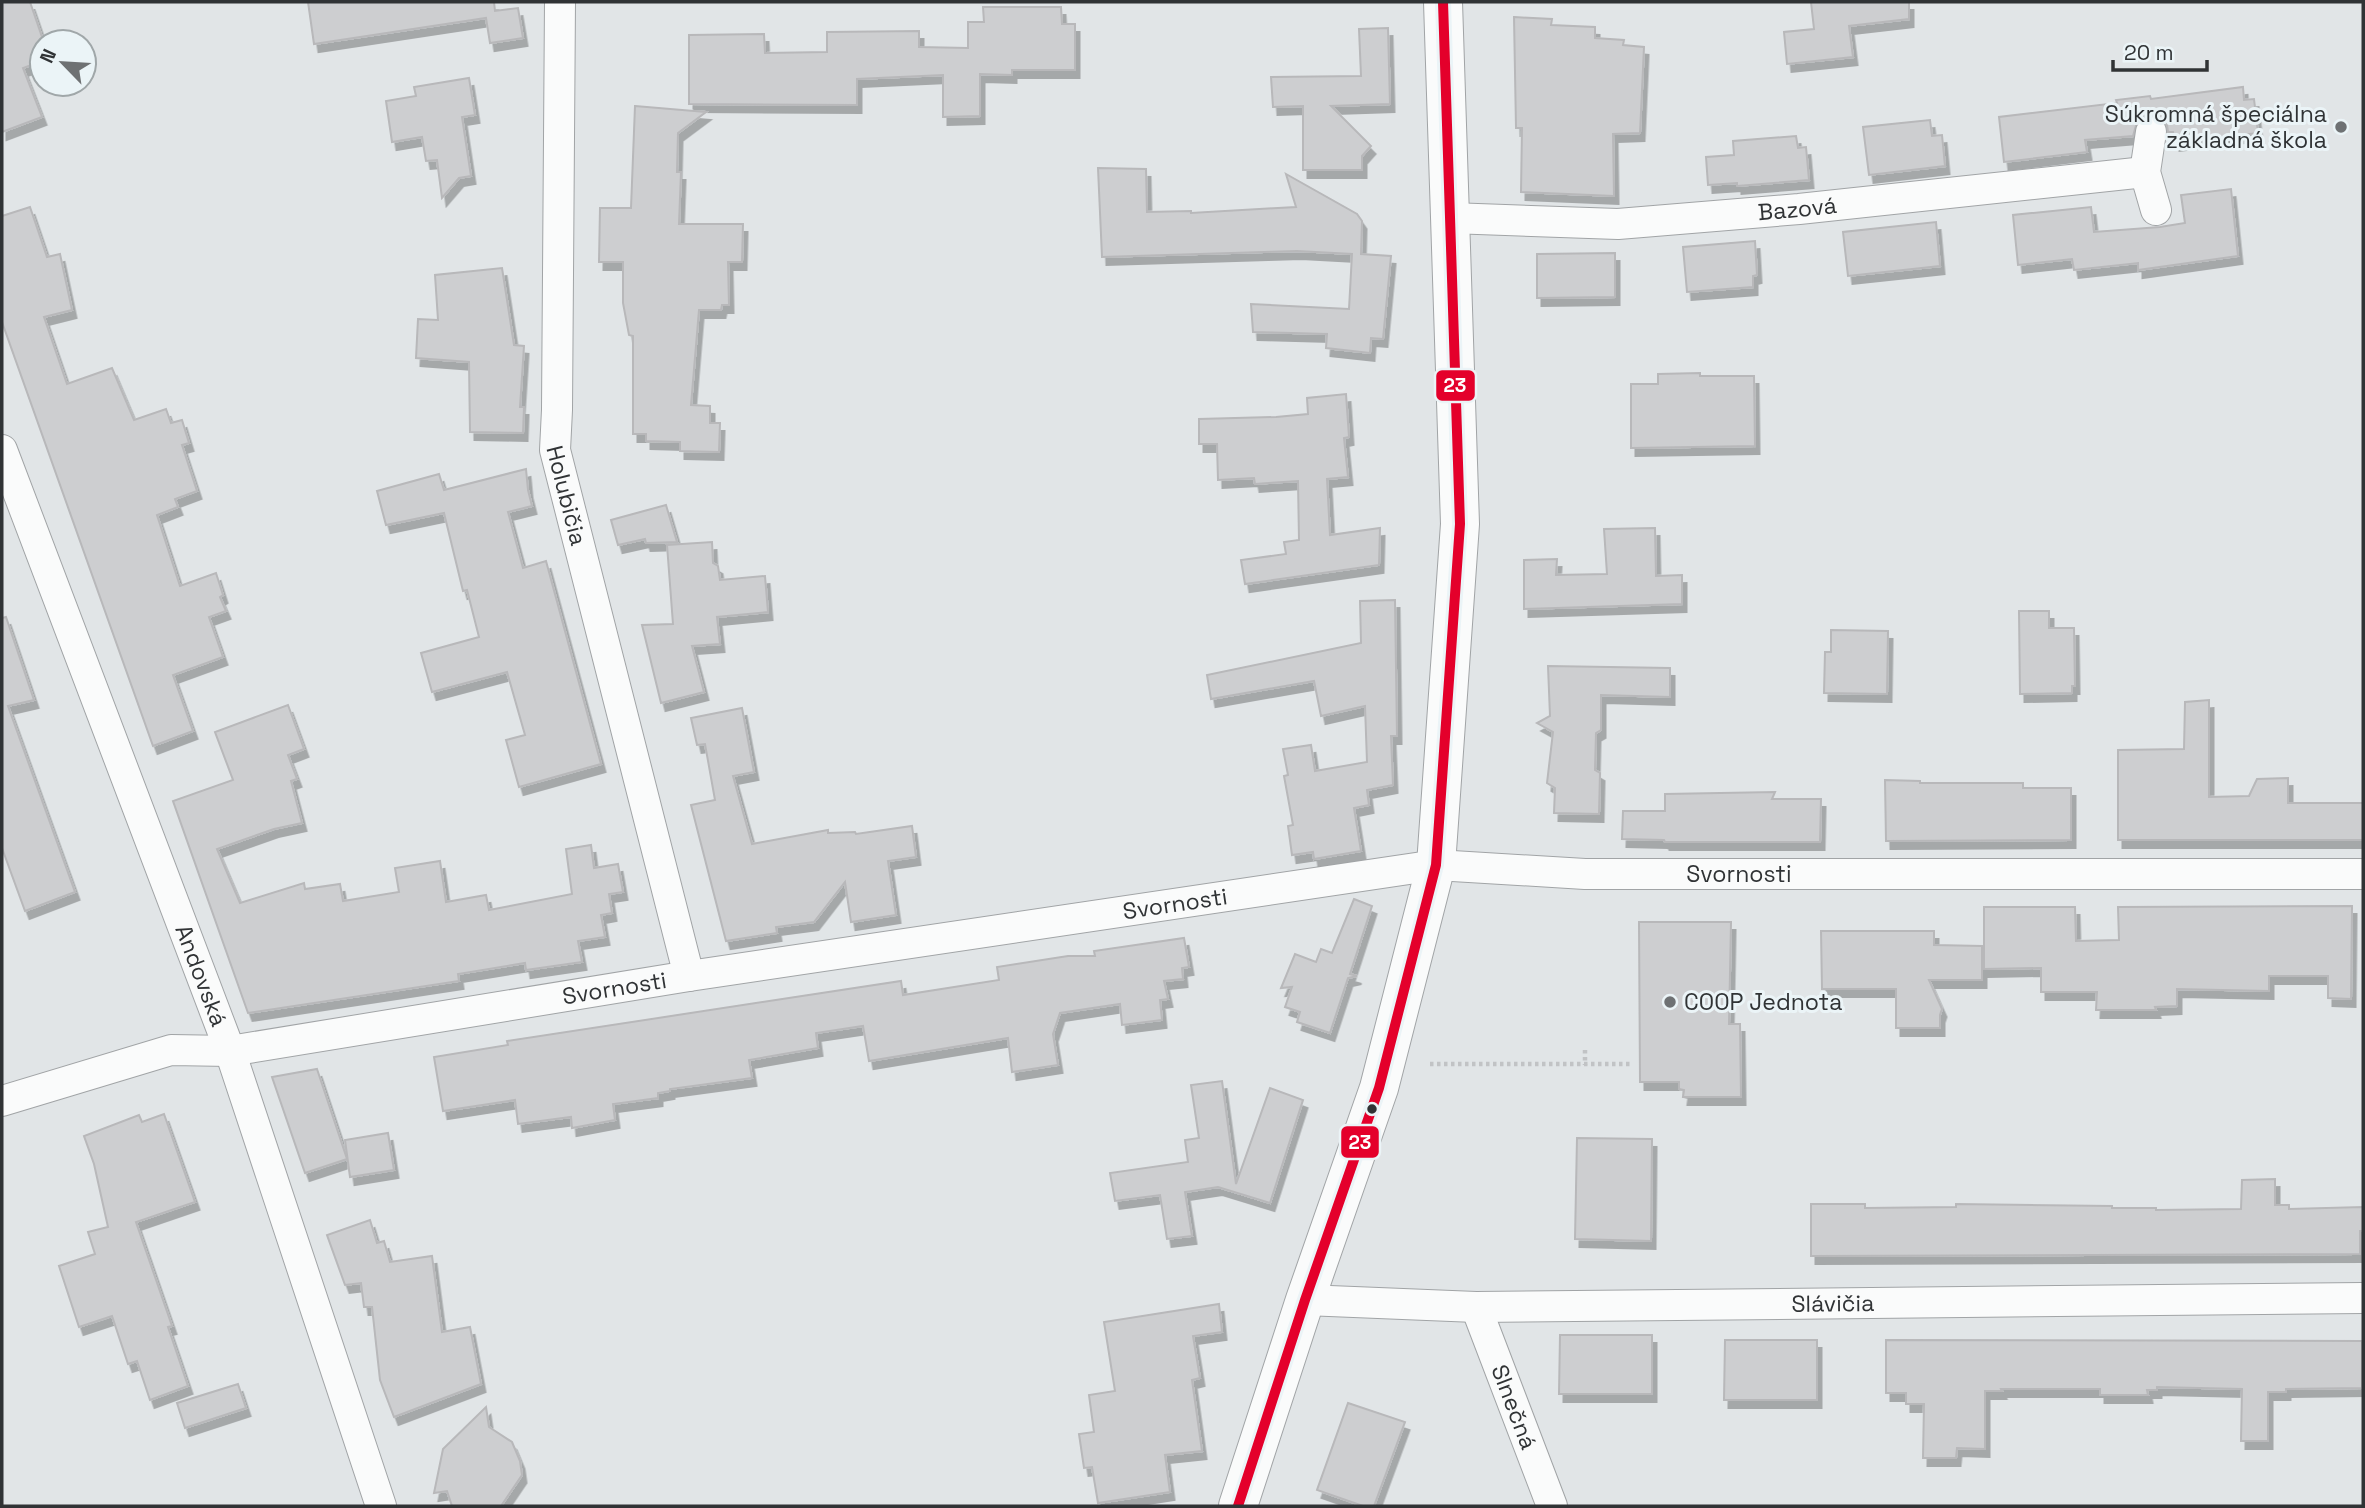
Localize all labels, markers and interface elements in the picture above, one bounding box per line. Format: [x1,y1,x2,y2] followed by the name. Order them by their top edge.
[28,28,98,98] north arrow
[2113,28,2208,72] scale bar
[2124,39,2174,66] text: 20 m
[34,45,62,67] text: N
[2105,99,2327,155] place label: Súkromná špeciálna základná škola
[2333,119,2349,135] marker: Súkromná špeciálna základná škola
[1757,190,1838,227] street label: Bazová
[1435,369,1476,402] line badge: 23
[1444,373,1466,398] text: 23
[539,442,594,549] street label: Holubičia
[1686,859,1792,889] street label: Svornosti
[1121,881,1229,926] street label: Svornosti
[168,920,234,1031] street label: Andovská
[560,965,669,1011] street label: Svornosti
[1684,987,1842,1017] place label: COOP Jednota
[1662,994,1678,1010] marker: COOP Jednota
[1365,1102,1379,1116] unlabelled marker
[1340,1125,1380,1159] line badge: 23
[1349,1130,1371,1155] text: 23
[1791,1288,1875,1319] street label: Slávičia
[1484,1360,1544,1454] street label: Slnečná

